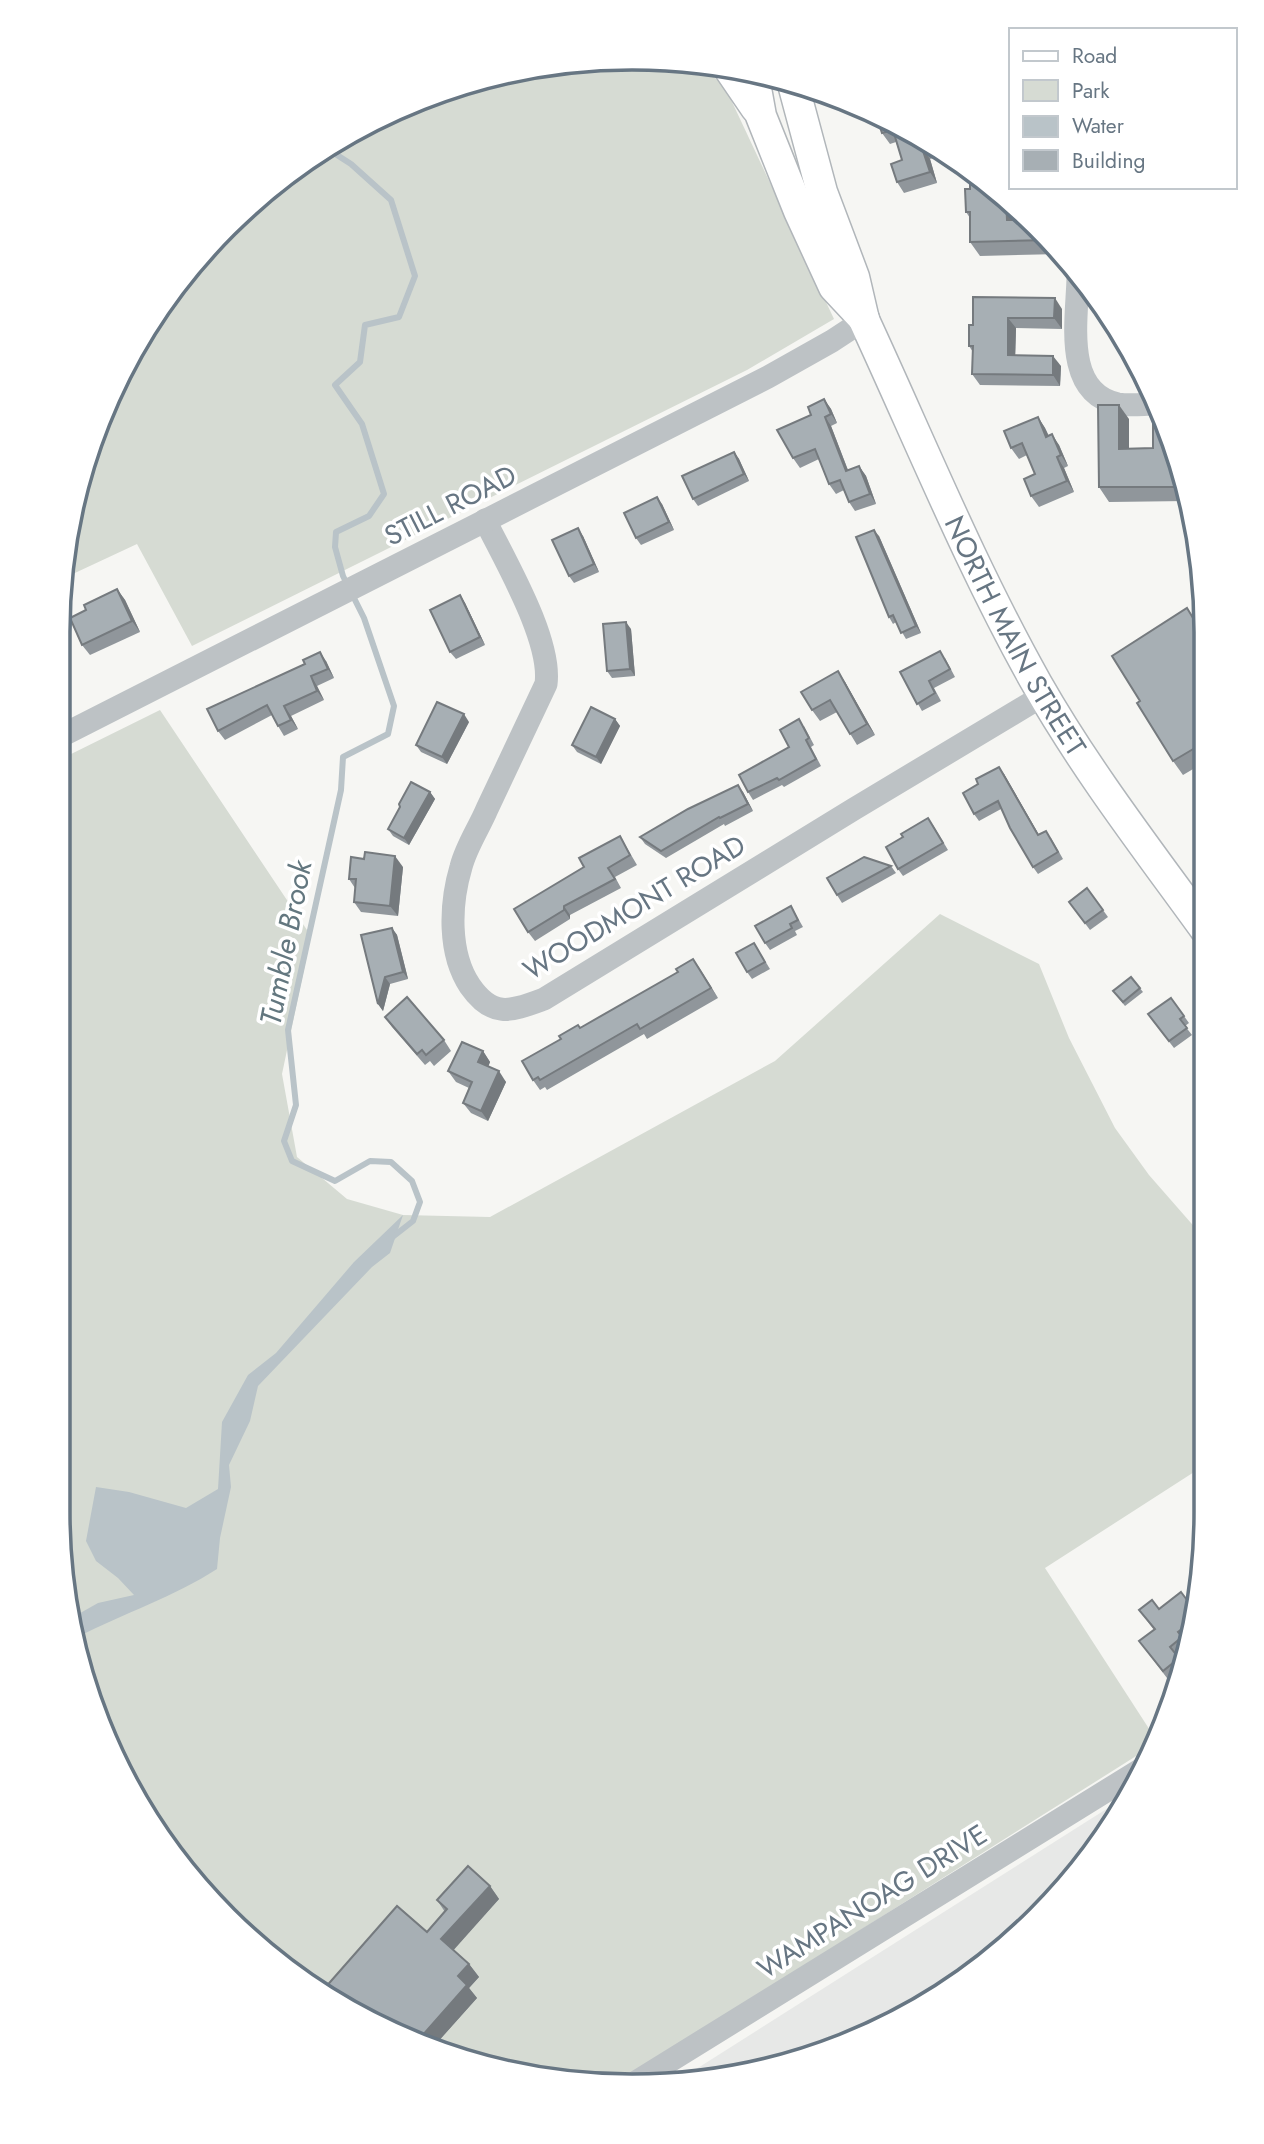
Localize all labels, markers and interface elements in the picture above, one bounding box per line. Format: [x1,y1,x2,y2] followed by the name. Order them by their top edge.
[1009,28,1236,189] legend
[1072,41,1117,71] text: Road
[1072,76,1110,106] text: Park
[1072,111,1125,141] text: Water
[1072,146,1145,176] text: Building
[377,455,523,556] street label: STILL ROAD
[934,509,1096,764] street label: NORTH MAIN STREET
[515,825,753,990] street label: WOODMONT ROAD
[248,856,323,1029] water label: Tumble Brook
[749,1814,995,1989] street label: WAMPANOAG DRIVE

